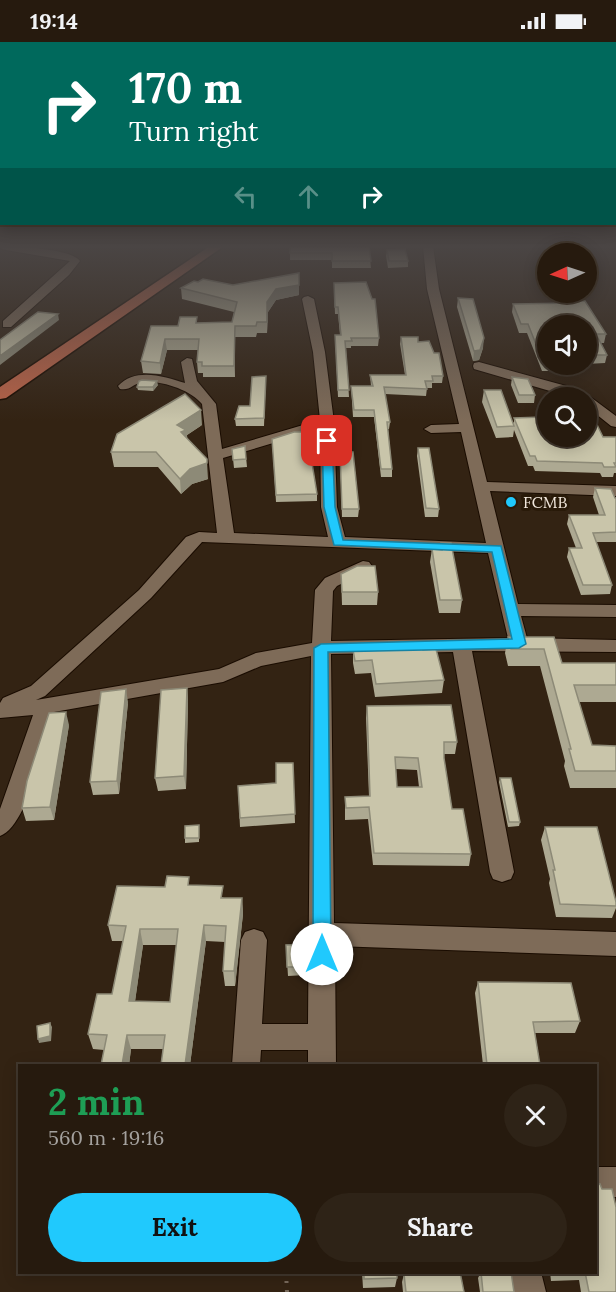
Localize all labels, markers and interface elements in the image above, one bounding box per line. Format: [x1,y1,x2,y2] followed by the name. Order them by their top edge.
[30,7,78,35] text: 19:14
[129,61,242,115] text: 170 m
[30,66,108,144] icon: right
[129,114,258,148] text: Turn right
[229,180,262,213] icon: left
[292,180,325,213] icon: ahead
[355,180,388,213] icon: right
[537,243,597,303] north arrow
[537,243,597,447] map controls
[537,315,597,375] button: sound
[537,387,597,447] button: search
[301,415,352,466] pin
[310,424,343,457] icon: arrive
[523,492,568,512] place label: FCMB
[504,495,518,509] marker: FCMB
[290,922,354,986] position arrow
[48,1079,145,1125] text: 2 min
[504,1084,567,1147] button: close
[48,1125,164,1150] text: 560 m · 19:16
[48,1193,302,1262] button: Exit
[314,1193,567,1262] button: Share

